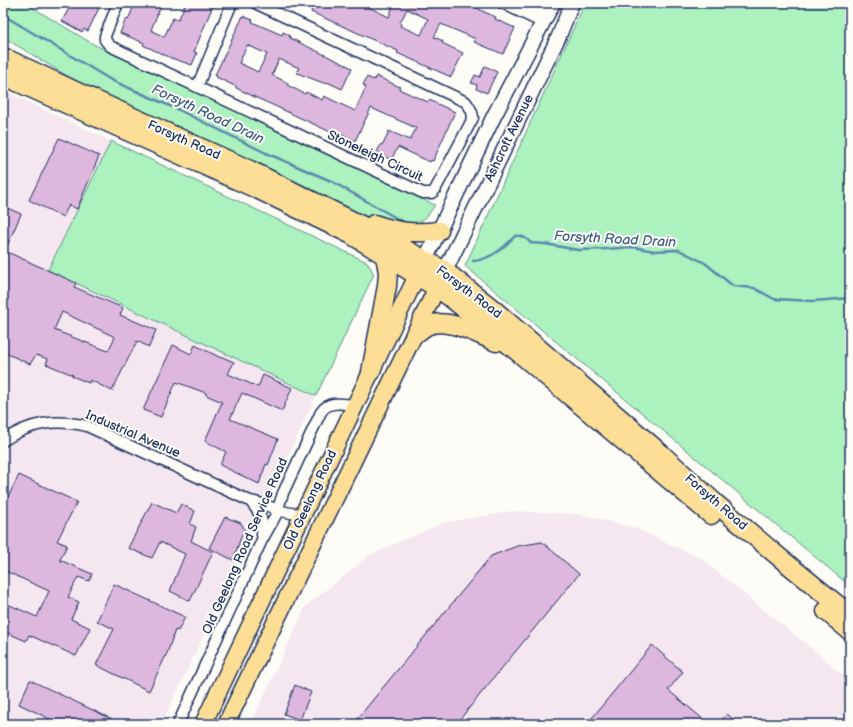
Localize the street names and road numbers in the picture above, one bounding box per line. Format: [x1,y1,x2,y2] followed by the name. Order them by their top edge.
[481,92,537,184] street label: Ashcroft Avenue
[145,117,223,163] street label: Forsyth Road
[325,127,425,185] street label: Stoneleigh Circuit
[433,262,505,322] street label: Forsyth Road
[83,407,183,461] street label: Industrial Avenue
[280,447,340,553] street label: Old Geelong Road
[199,455,291,637] street label: Old Geelong Road Service Road
[681,470,751,534] street label: Forsyth Road

